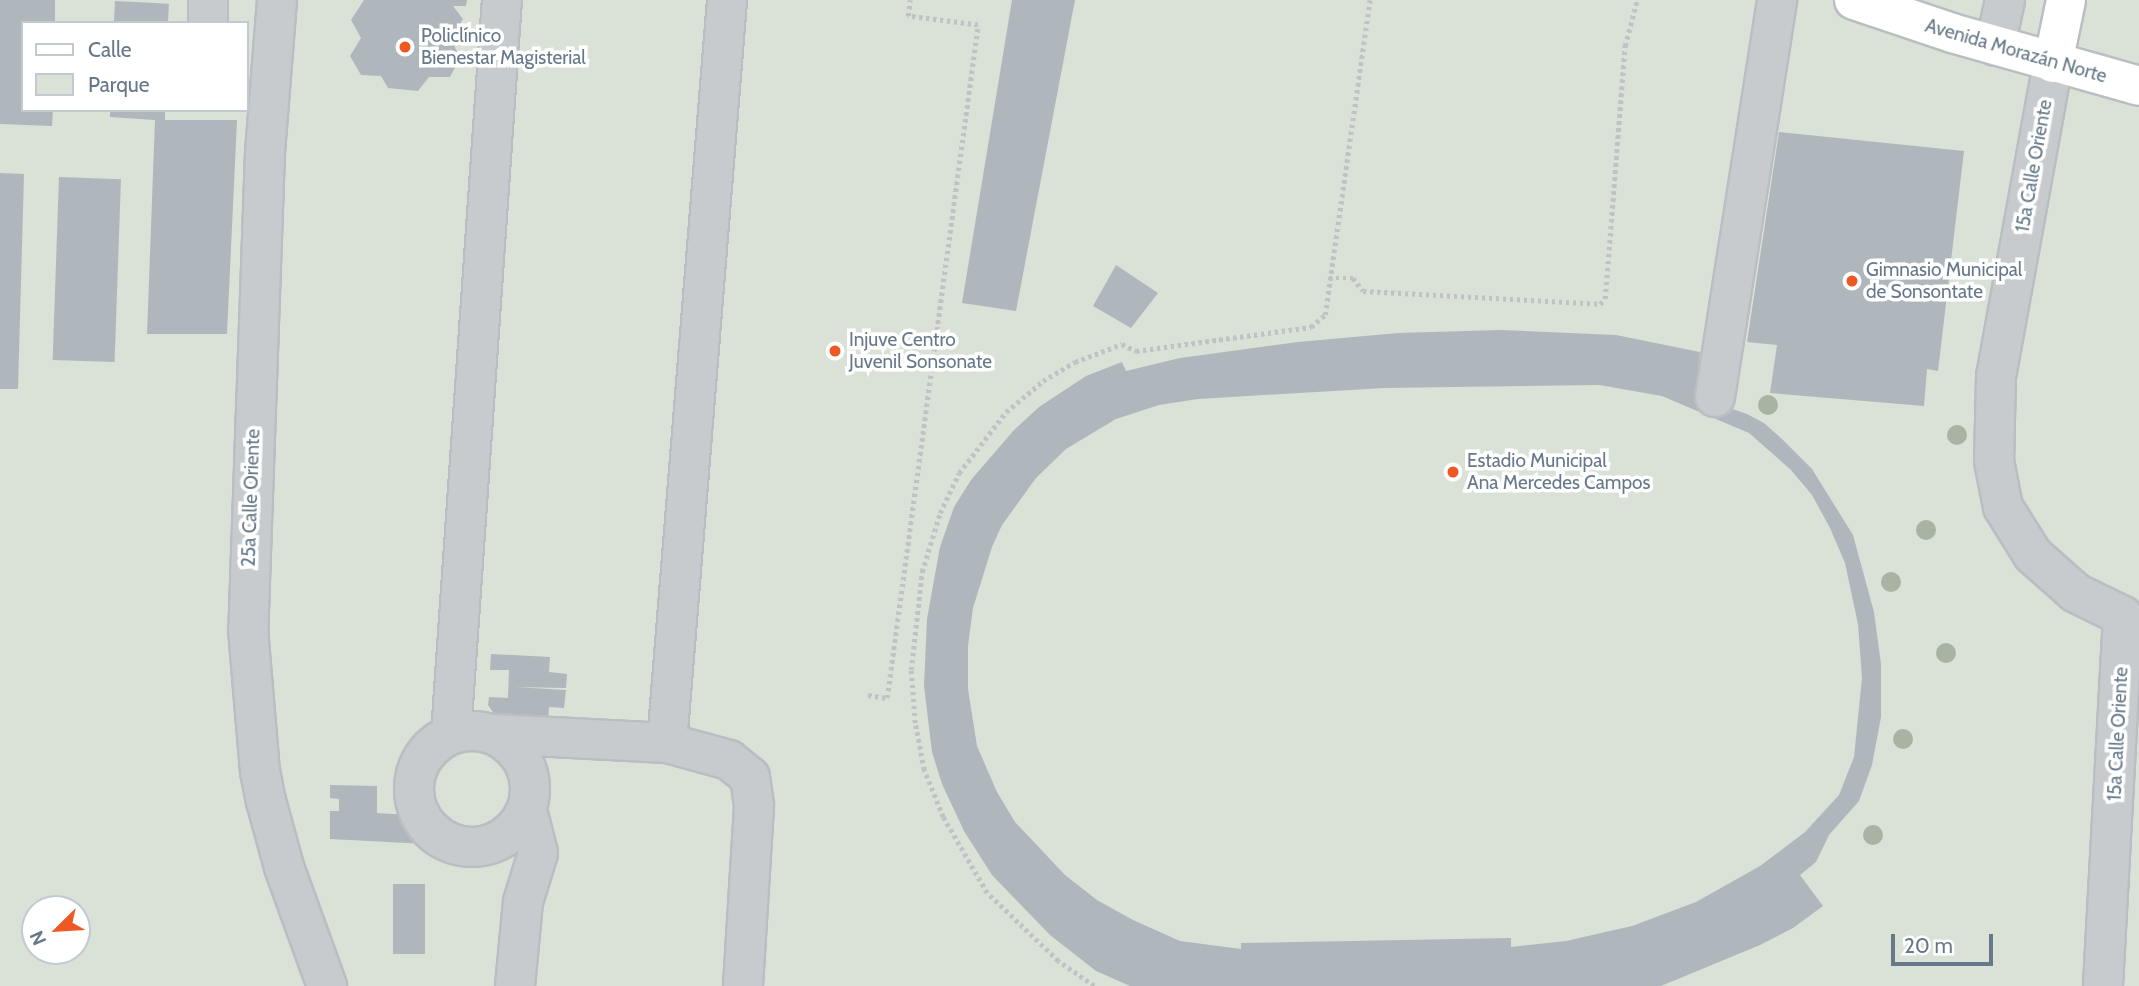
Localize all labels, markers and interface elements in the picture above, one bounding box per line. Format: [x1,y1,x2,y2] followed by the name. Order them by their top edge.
[1923,14,2109,88] street label: Avenida Morazán Norte
[21,21,248,112] legend
[421,25,586,69] place label: Policlínico Bienestar Magisterial
[88,37,132,62] text: Calle
[395,37,415,57] marker: Policlínico Bienestar Magisterial
[88,72,150,97] text: Parque
[2011,98,2057,234] street label: 15a Calle Oriente
[1866,259,2022,303] place label: Gimnasio Municipal de Sonsontate
[1844,273,1860,289] marker: Gimnasio Municipal de Sonsontate
[849,329,992,373] place label: Injuve Centro Juvenil Sonsonate
[827,343,843,359] marker: Injuve Centro Juvenil Sonsonate
[237,429,265,567] street label: 25a Calle Oriente
[1467,450,1650,494] place label: Estadio Municipal Ana Mercedes Campos
[1445,464,1461,480] marker: Estadio Municipal Ana Mercedes Campos
[2103,666,2133,802] street label: 15a Calle Oriente
[21,895,91,965] north arrow
[1894,920,1996,964] scale bar
[25,927,51,949] text: N
[1904,933,1953,958] text: 20 m

